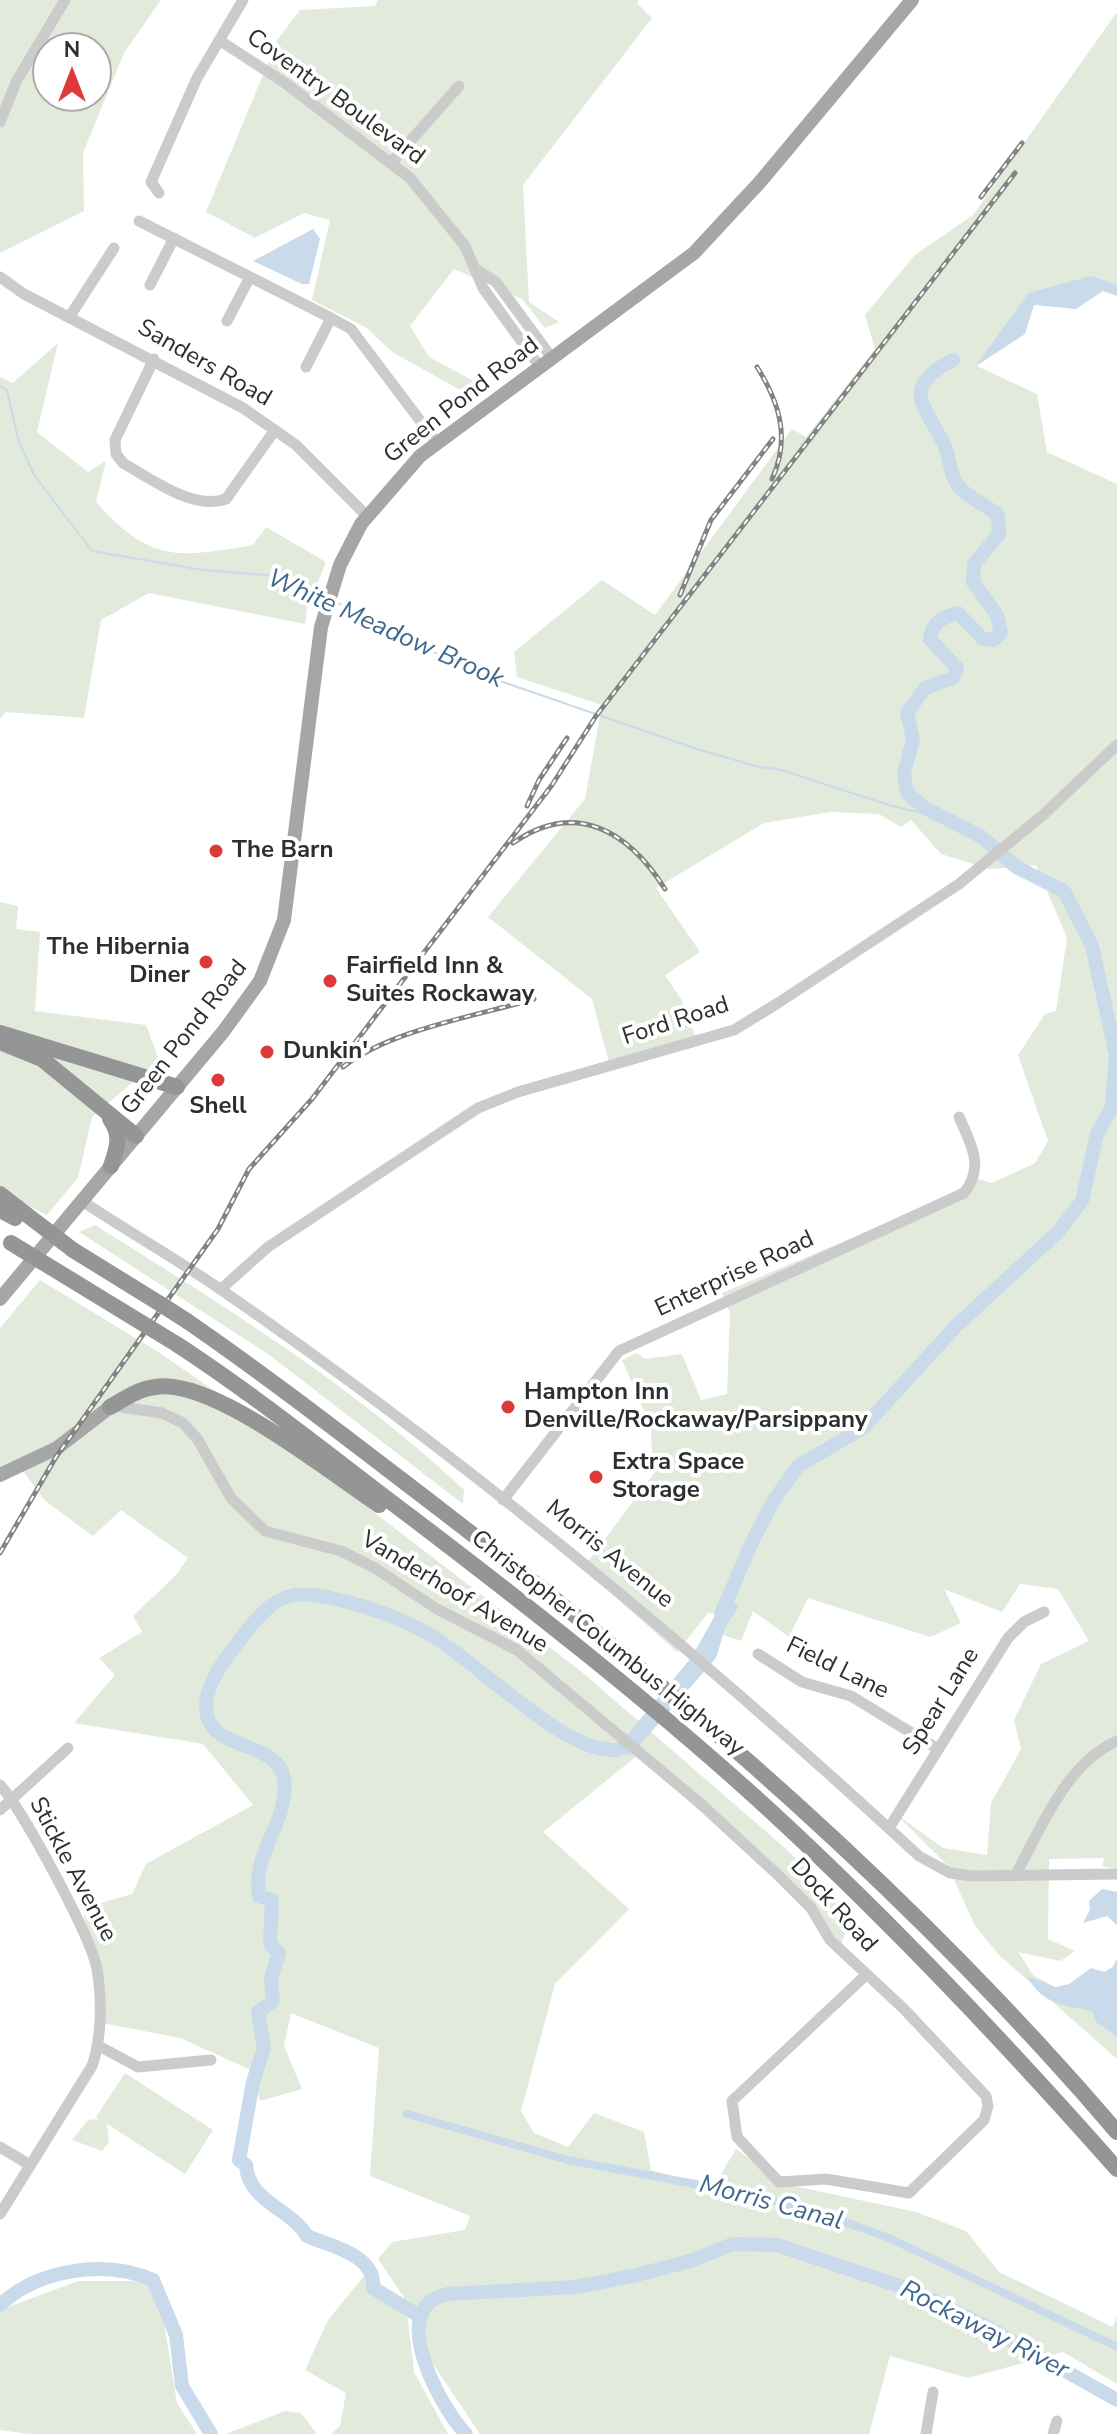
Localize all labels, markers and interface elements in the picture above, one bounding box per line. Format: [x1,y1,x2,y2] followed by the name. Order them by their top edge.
[240,24,430,172] street label: Coventry Boulevard
[32,32,112,112] north arrow
[64,35,80,65] text: N
[132,314,276,414] street label: Sanders Road
[379,332,545,470] street label: Green Pond Road
[262,564,508,696] water label: White Meadow Brook
[232,837,334,865] place label: The Barn
[207,842,225,860] marker: The Barn
[47,934,190,990] place label: The Hibernia Diner
[197,953,215,971] marker: The Hibernia Diner
[346,953,534,1009] place label: Fairfield Inn & Suites Rockaway
[116,955,254,1121] street label: Green Pond Road
[321,972,339,990] marker: Fairfield Inn & Suites Rockaway
[619,991,733,1053] street label: Ford Road
[283,1038,368,1066] place label: Dunkin'
[258,1043,276,1061] marker: Dunkin'
[209,1071,227,1089] marker: Shell
[189,1093,247,1121] place label: Shell
[651,1226,819,1324] street label: Enterprise Road
[524,1379,868,1435] place label: Hampton Inn Denville/Rockaway/Parsippany
[499,1398,517,1416] marker: Hampton Inn Denville/Rockaway/Parsippany
[612,1449,744,1505] place label: Extra Space Storage
[587,1468,605,1486] marker: Extra Space Storage
[539,1495,679,1615] street label: Morris Avenue
[465,1525,749,1763] street label: Christopher Columbus Highway
[355,1526,553,1660] street label: Vanderhoof Avenue
[781,1632,893,1706] street label: Field Lane
[898,1643,986,1761] street label: Spear Lane
[22,1793,122,1947] street label: Stickle Avenue
[783,1853,883,1959] street label: Dock Road
[696,2170,846,2238] water label: Morris Canal
[894,2275,1074,2387] water label: Rockaway River

